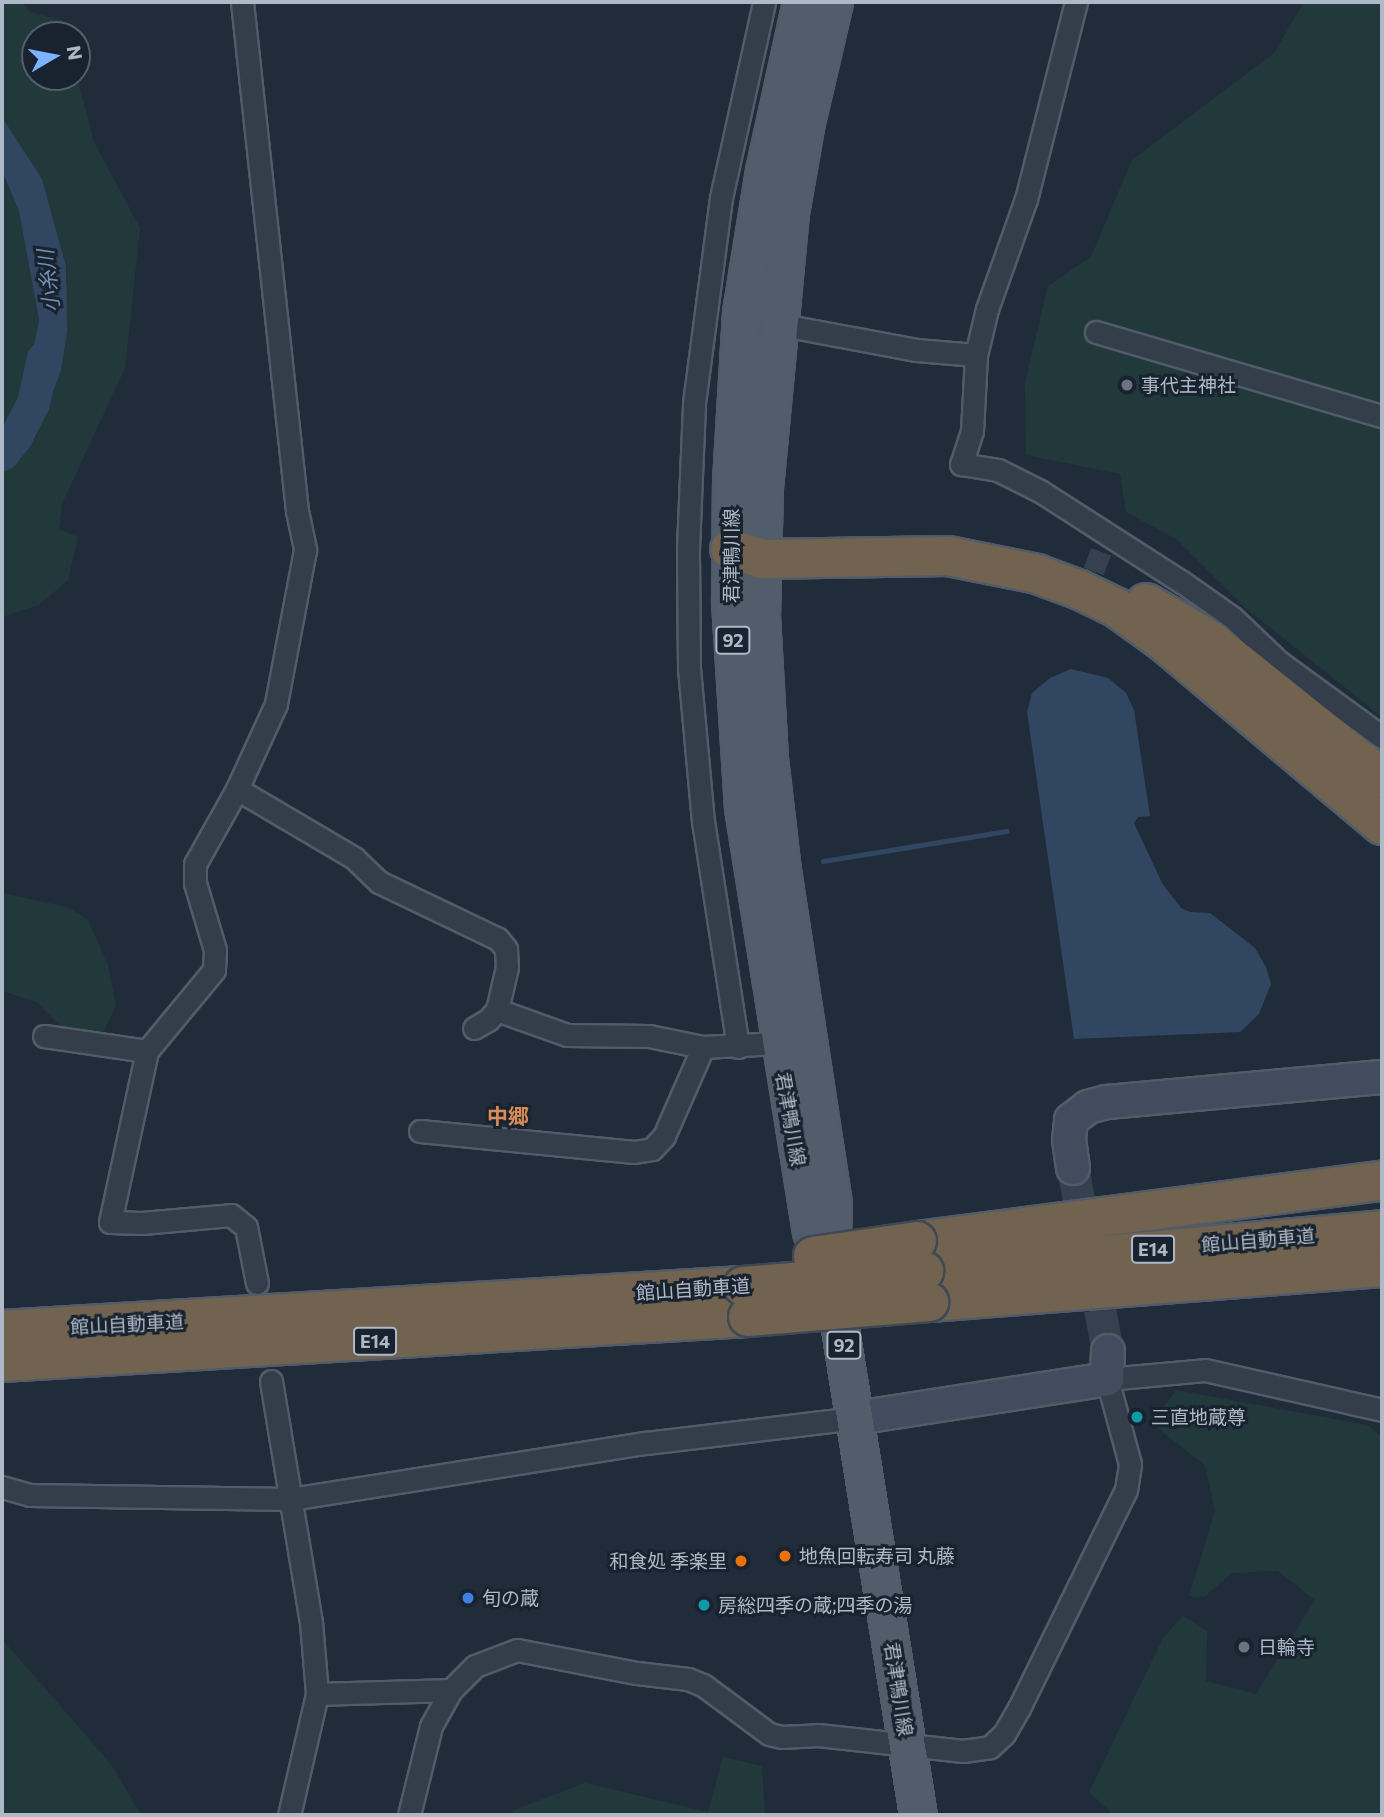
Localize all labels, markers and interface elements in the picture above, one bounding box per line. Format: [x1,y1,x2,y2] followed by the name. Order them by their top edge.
[21,21,91,91] north arrow
[63,44,88,62] text: N
[32,248,64,314] water label: 小糸川
[1141,374,1236,396] place label: 事代主神社
[1119,377,1135,393] marker: 事代主神社
[720,509,742,603] street label: 君津鴨川線
[714,626,752,654] road number: 92
[772,1070,810,1168] street label: 君津鴨川線
[487,1103,529,1129] district label: 中郷
[1200,1224,1316,1256] street label: 館山自動車道
[1130,1234,1176,1264] road number: E14
[635,1274,751,1304] street label: 館山自動車道
[69,1310,185,1338] street label: 館山自動車道
[352,1326,398,1356] road number: E14
[825,1330,863,1360] road number: 92
[1151,1406,1246,1428] place label: 三直地蔵尊
[1129,1409,1145,1425] marker: 三直地蔵尊
[799,1545,955,1567] place label: 地魚回転寿司 丸藤
[777,1548,793,1564] marker: 地魚回転寿司 丸藤
[609,1550,727,1572] place label: 和食処 季楽里
[733,1553,749,1569] marker: 和食処 季楽里
[482,1587,539,1609] place label: 旬の蔵
[460,1590,476,1606] marker: 旬の蔵
[718,1594,912,1616] place label: 房総四季の蔵;四季の湯
[696,1597,712,1613] marker: 房総四季の蔵;四季の湯
[1258,1636,1315,1658] place label: 日輪寺
[1236,1639,1252,1655] marker: 日輪寺
[880,1640,918,1738] street label: 君津鴨川線

